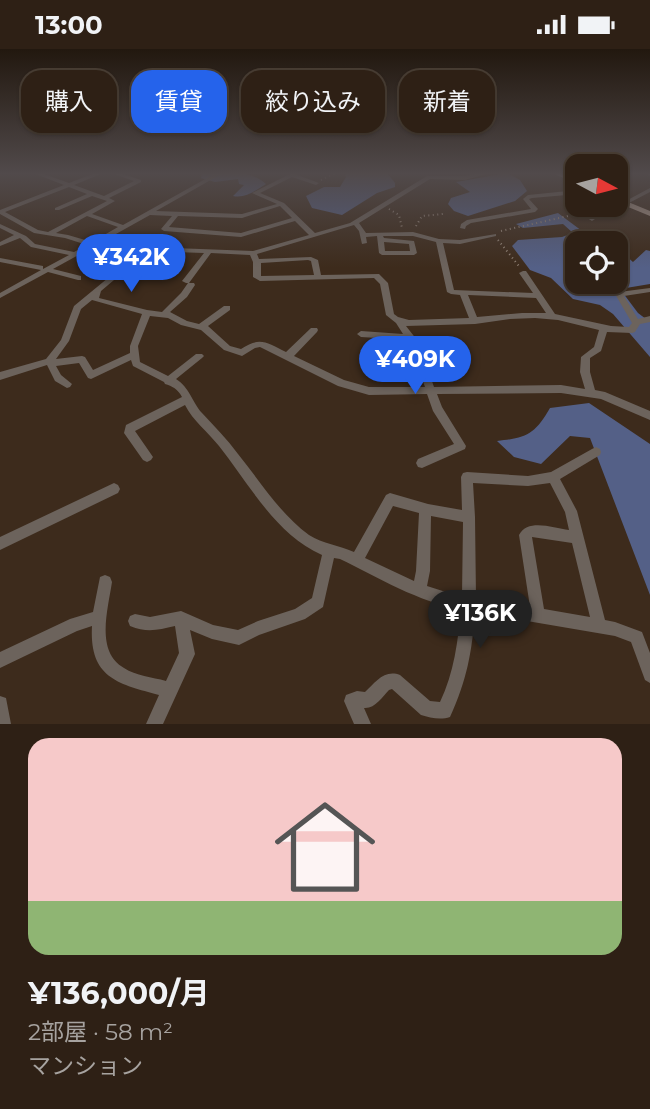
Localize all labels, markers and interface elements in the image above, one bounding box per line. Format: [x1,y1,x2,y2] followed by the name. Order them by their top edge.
[35,9,103,41] text: 13:00
[21,70,117,133] chip: 購入
[131,70,227,133] chip: 賃貸
[241,70,385,133] chip: 絞り込み
[399,70,495,133] chip: 新着
[565,154,628,217] north arrow
[565,154,628,294] map controls
[565,231,628,294] button: locate
[82,235,180,294] pin: ¥342K
[92,243,170,271] text: ¥342K
[366,337,464,396] pin: ¥409K
[375,345,455,373] text: ¥409K
[431,591,529,650] pin: ¥136K
[444,599,516,627] text: ¥136K
[262,784,388,910] icon: home
[28,975,210,1012] text: ¥136,000/月
[28,1018,173,1046] text: 2部屋 · 58 m²
[28,1052,143,1080] text: マンション

